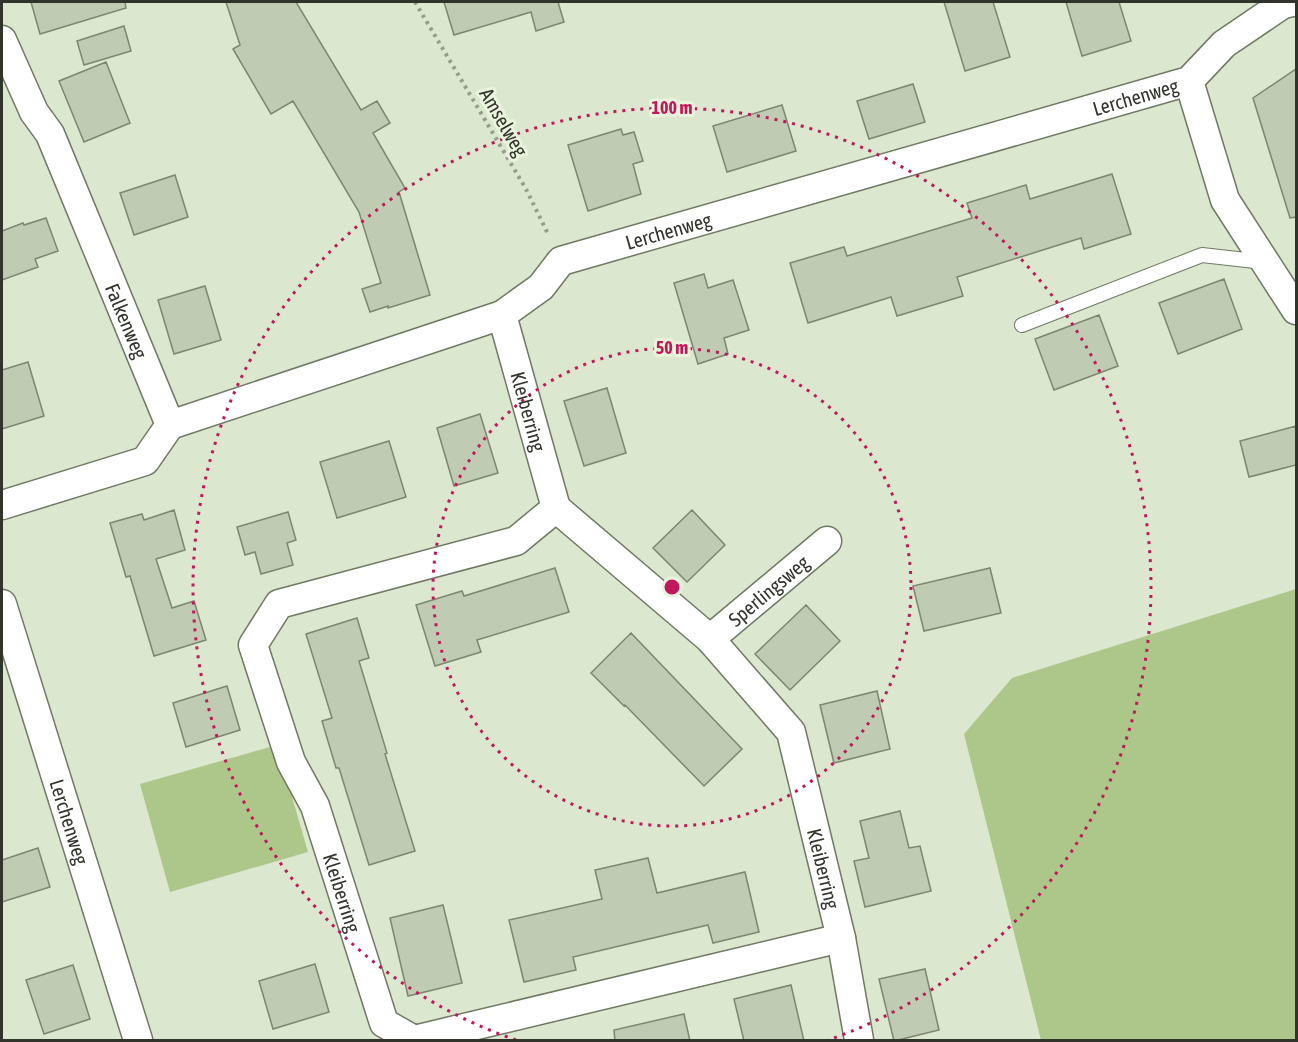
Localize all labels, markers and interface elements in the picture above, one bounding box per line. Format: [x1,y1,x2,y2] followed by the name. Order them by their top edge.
[1090,73,1181,120] street label: Lerchenweg
[475,84,533,161] street label: Amselweg
[652,97,692,118] text: 100 m
[623,207,714,253] street label: Lerchenweg
[101,280,153,362] street label: Falkenweg
[656,337,688,358] text: 50 m
[507,369,551,454] street label: Kleiberring
[723,550,813,630] street label: Sperlingsweg
[662,577,682,597] centre of rings
[46,776,94,868] street label: Lerchenweg
[803,826,845,911] street label: Kleiberring
[319,850,366,935] street label: Kleiberring

